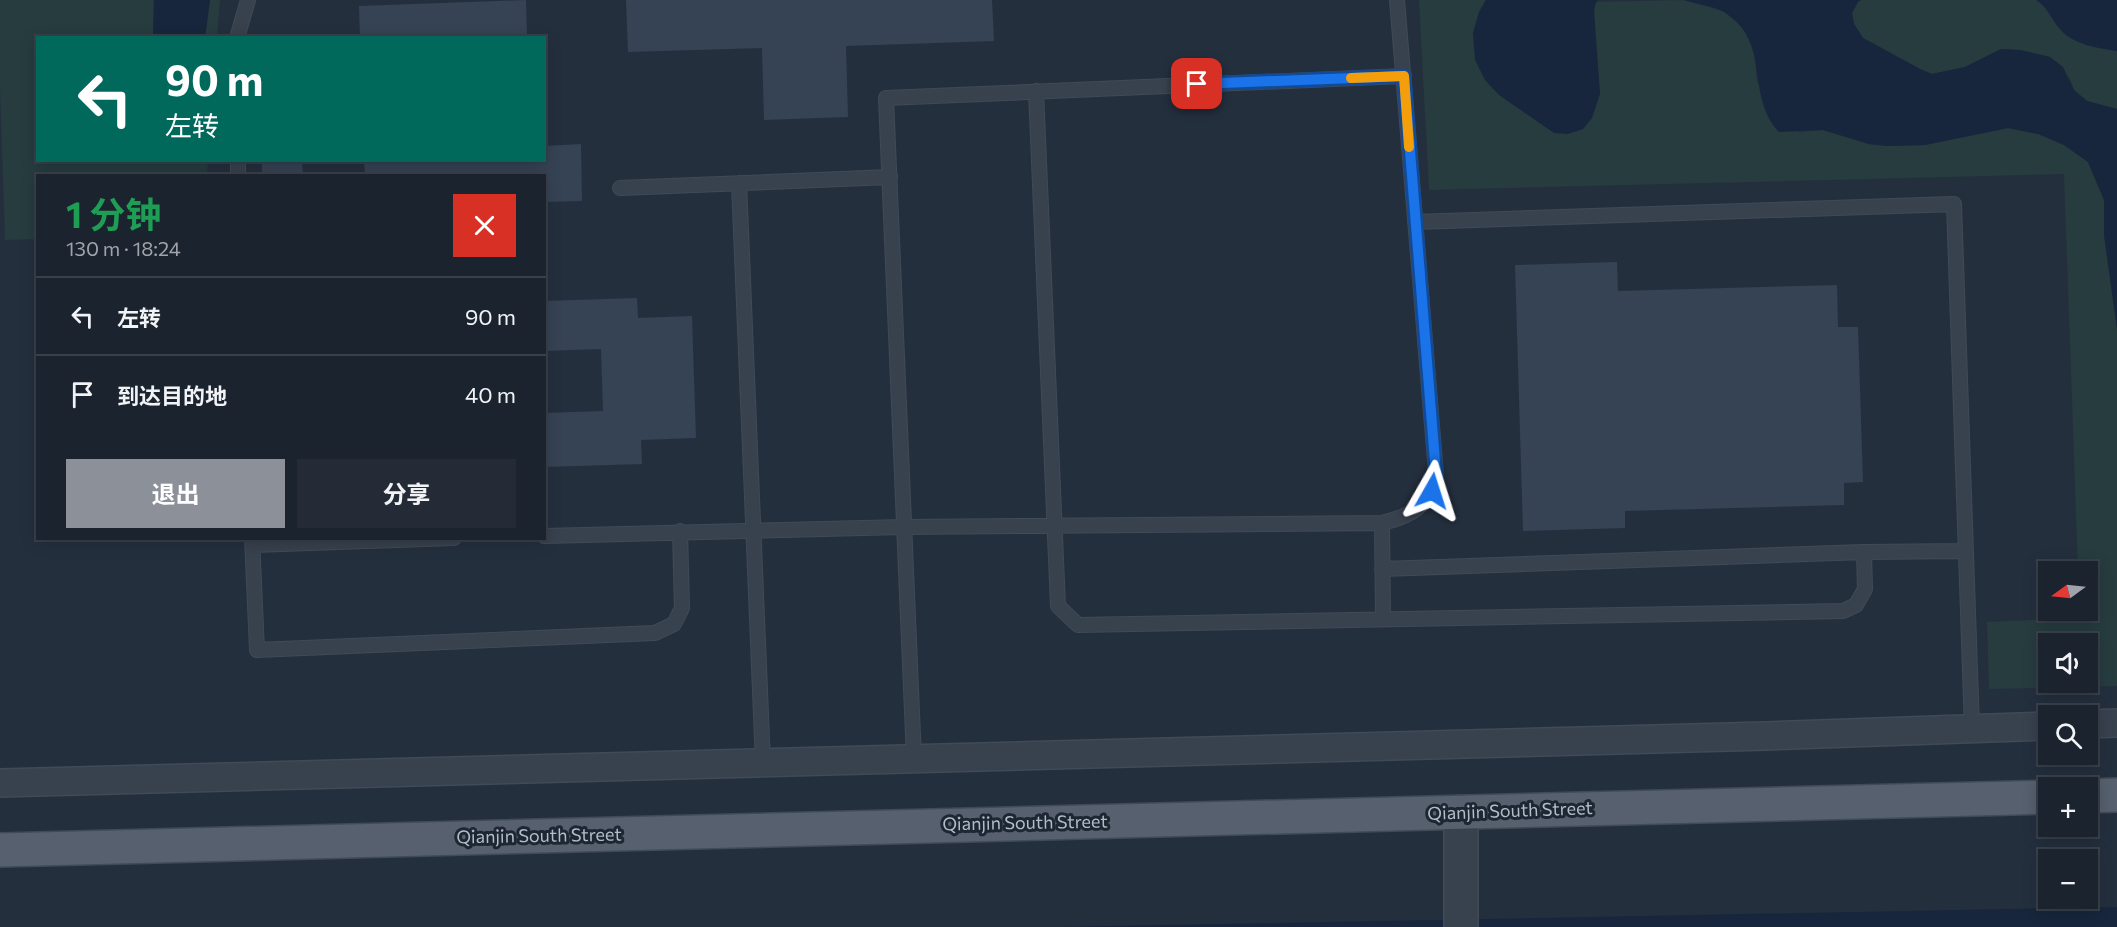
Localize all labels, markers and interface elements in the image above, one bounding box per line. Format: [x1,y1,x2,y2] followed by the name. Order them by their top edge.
[165,53,264,105] text: 90 m
[1171,58,1222,109] pin
[66,60,144,138] icon: left
[1180,67,1213,100] icon: arrive
[165,109,219,142] text: 左转
[66,191,161,235] text: 1 分钟
[453,194,516,257] button: close
[66,236,181,260] text: 130 m · 18:24
[66,300,99,333] icon: left
[465,303,516,330] text: 90 m
[117,304,161,331] text: 左转
[66,378,99,411] icon: arrive
[465,381,516,408] text: 40 m
[117,382,227,409] text: 到达目的地
[66,459,285,528] button: 退出
[297,459,516,528] button: 分享
[1400,459,1464,523] position arrow
[2038,561,2098,621] north arrow
[2038,561,2098,909] map controls
[2038,633,2098,693] button: sound
[2038,705,2098,765] button: search
[2038,777,2098,837] button: +
[1427,796,1593,824] street label: Qianjin South Street
[942,810,1108,834] street label: Qianjin South Street
[456,823,622,847] street label: Qianjin South Street
[2038,849,2098,909] button: −

